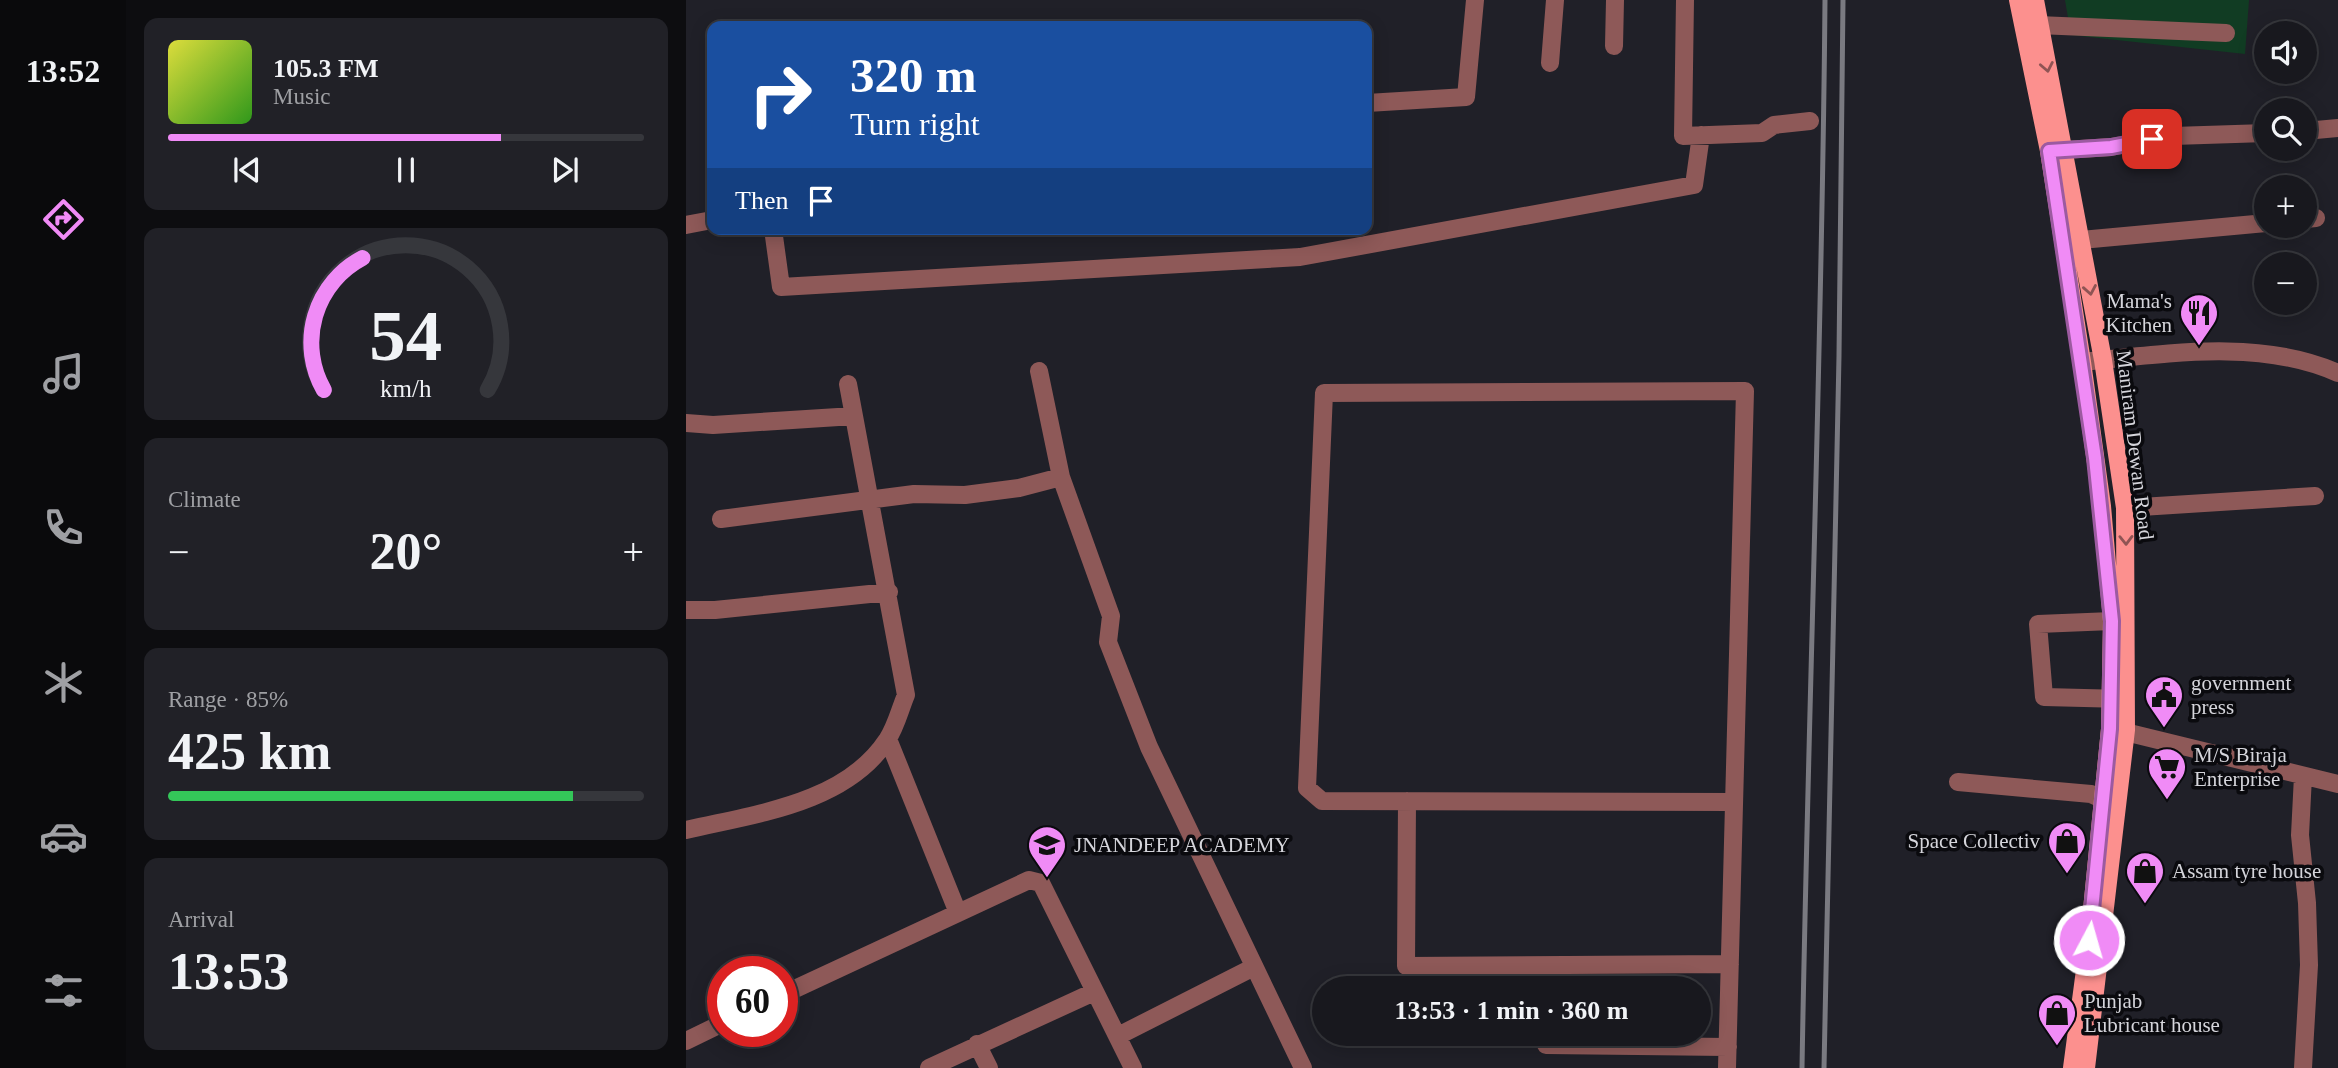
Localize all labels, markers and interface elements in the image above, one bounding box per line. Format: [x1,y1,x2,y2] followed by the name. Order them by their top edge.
[2254,21,2317,315] map controls
[2254,21,2317,84] button: sound
[850,48,977,103] text: 320 m
[735,49,826,140] icon: right
[26,53,100,89] text: 13:52
[273,54,378,83] text: 105.3 FM
[2039,61,2054,73] one-way arrow
[273,84,331,109] text: Music
[2254,98,2317,161] button: search
[850,106,980,142] text: Turn right
[2122,109,2182,169] pin
[2133,120,2171,158] icon: arrive
[228,151,266,189] icon: previous
[387,151,425,189] icon: pause
[546,151,584,189] icon: next
[2254,175,2317,238] button: +
[802,182,840,220] icon: arrive
[735,186,788,215] text: Then
[39,195,88,244] icon: directions
[2254,252,2317,315] button: −
[2082,284,2097,296] one-way arrow
[2106,289,2172,337] place label: Mama's Kitchen
[2178,292,2220,347] restaurant icon: Mama's Kitchen
[370,295,442,376] text: 54
[39,349,88,398] icon: music
[2111,349,2159,542] street label: Maniram Dewan Road
[380,375,432,402] text: km/h
[168,487,241,512] text: Climate
[39,503,88,552] icon: phone
[370,523,442,580] text: 20°
[168,531,189,573] text: −
[623,531,644,573] text: +
[2118,534,2133,545] one-way arrow
[39,658,88,707] icon: climate
[2191,671,2291,719] place label: government press
[2143,674,2185,729] public building icon: government press
[168,687,288,712] text: Range · 85%
[168,723,331,780] text: 425 km
[2194,743,2287,791] place label: M/S Biraja Enterprise
[2146,746,2188,801] supermarket icon: M/S Biraja Enterprise
[39,812,88,861] icon: car
[2046,820,2088,875] shop icon: Space Collectiv
[1026,824,1068,879] school or university icon: JNANDEEP ACADEMY
[1908,829,2040,853] place label: Space Collectiv
[1074,833,1290,857] place label: JNANDEEP ACADEMY
[2124,850,2166,905] shop icon: Assam tyre house
[2172,859,2321,883] place label: Assam tyre house
[2052,903,2126,977] position arrow
[168,907,234,932] text: Arrival
[168,943,289,1000] text: 13:53
[707,956,798,1047] speed limit sign: 60
[39,966,88,1015] icon: filters
[2084,989,2220,1037] place label: Punjab Lubricant house
[2036,992,2078,1047] shop icon: Punjab Lubricant house
[1395,996,1629,1025] text: 13:53 · 1 min · 360 m

